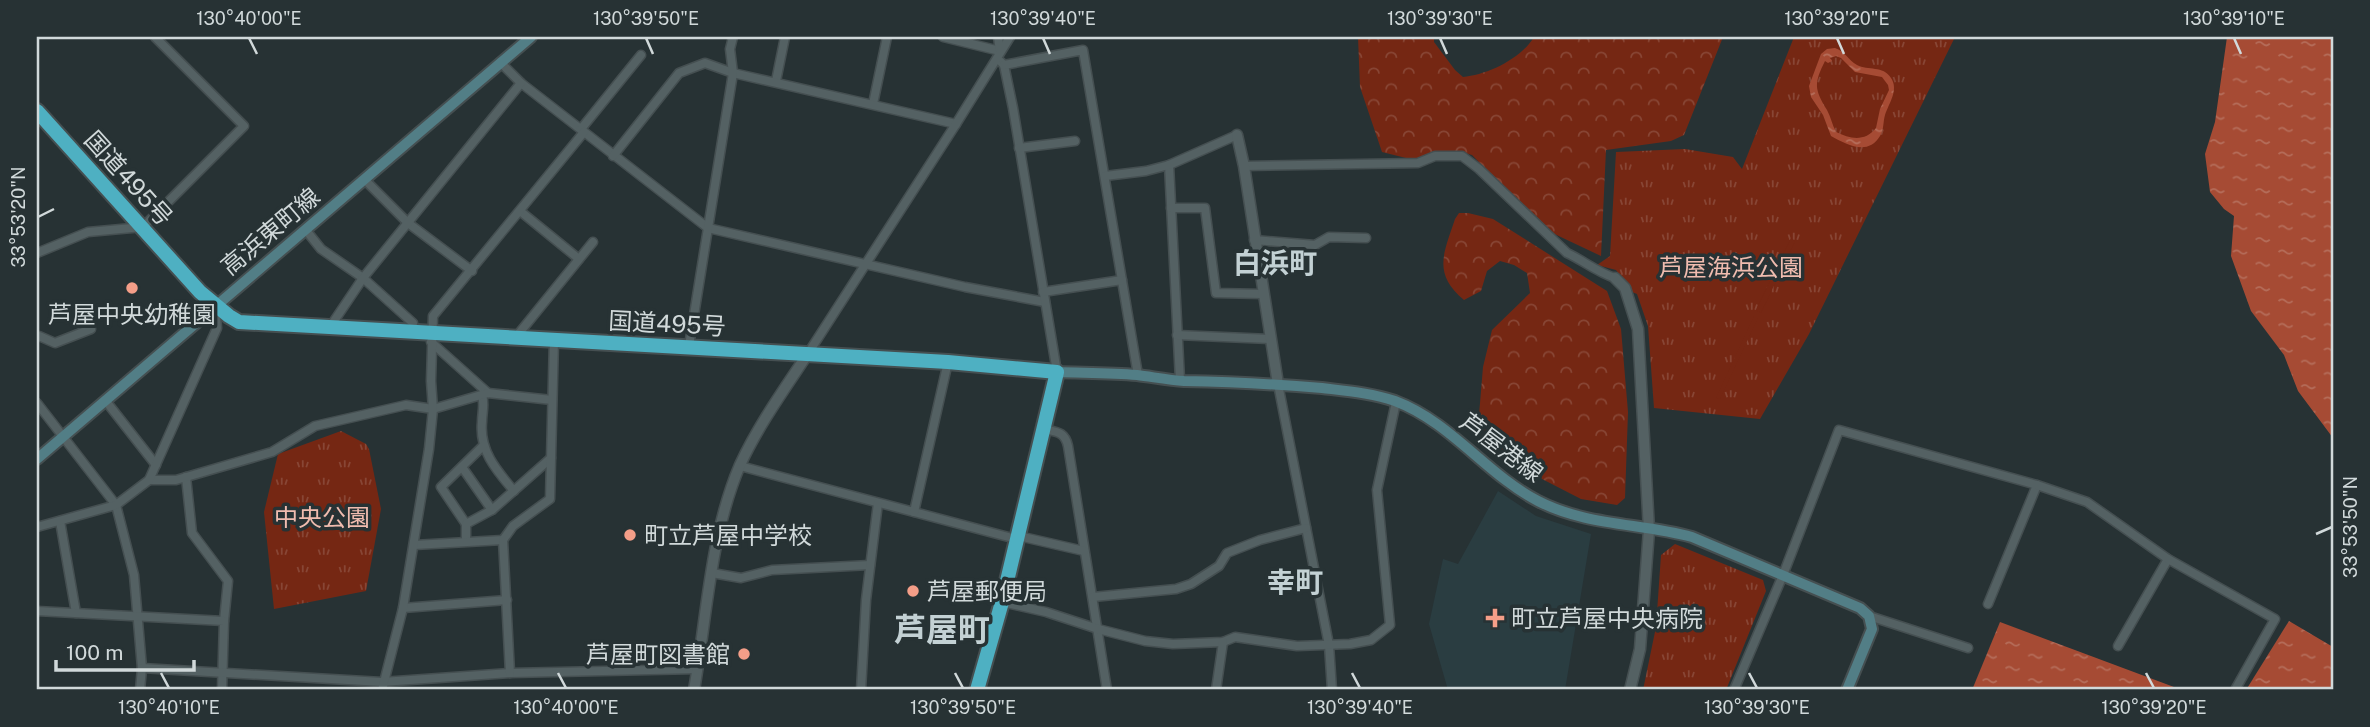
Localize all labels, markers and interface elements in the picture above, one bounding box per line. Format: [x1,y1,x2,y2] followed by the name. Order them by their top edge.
[196,8,302,29] text: 130°40'00"E
[593,8,699,29] text: 130°39'50"E
[990,8,1096,29] text: 130°39'40"E
[1387,8,1493,29] text: 130°39'30"E
[1784,8,1890,29] text: 130°39'20"E
[2183,8,2285,29] text: 130°39'10"E
[79,125,179,231] street label: 国道495号
[8,166,29,268] text: 33°53'20"N
[215,182,325,280] street label: 高浜東町線
[1233,246,1317,279] district label: 白浜町
[1659,253,1803,281] park label: 芦屋海浜公園
[124,280,140,296] marker: 芦屋中央幼稚園
[48,300,216,328] place label: 芦屋中央幼稚園
[608,306,726,340] street label: 国道495号
[1455,407,1549,487] street label: 芦屋港線
[2340,476,2361,578] text: 33°53'50"N
[274,503,370,531] park label: 中央公園
[644,521,812,549] place label: 町立芦屋中学校
[622,527,638,543] marker: 町立芦屋中学校
[1267,565,1323,598] district label: 幸町
[927,577,1047,605] place label: 芦屋郵便局
[905,583,921,599] marker: 芦屋郵便局
[1511,604,1703,632] place label: 町立芦屋中央病院
[1485,608,1505,628] marker: 町立芦屋中央病院
[894,611,990,648] district label: 芦屋町
[56,629,194,673] scale bar
[66,640,123,665] text: 100 m
[586,640,730,668] place label: 芦屋町図書館
[736,646,752,662] marker: 芦屋町図書館
[118,697,220,718] text: 130°40'10"E
[513,697,619,718] text: 130°40'00"E
[910,697,1016,718] text: 130°39'50"E
[1307,697,1413,718] text: 130°39'40"E
[1704,697,1810,718] text: 130°39'30"E
[2101,697,2207,718] text: 130°39'20"E

